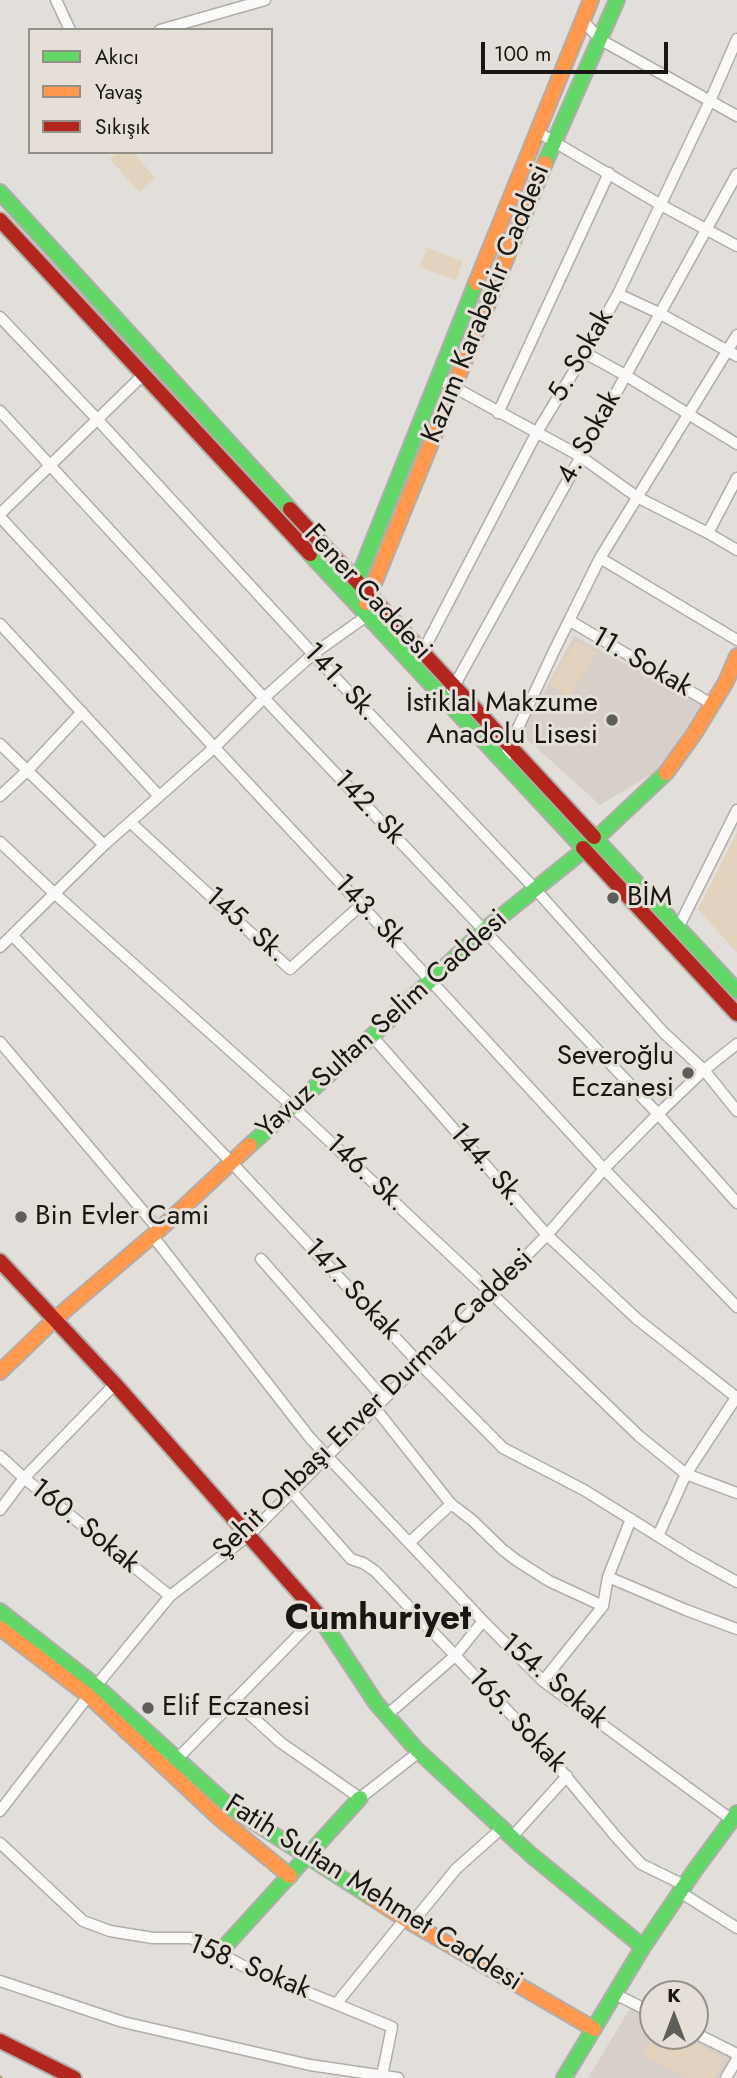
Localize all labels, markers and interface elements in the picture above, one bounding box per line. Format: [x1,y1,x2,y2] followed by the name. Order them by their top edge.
[28,28,273,154] legend
[485,28,672,72] scale bar
[494,39,551,69] text: 100 m
[95,42,139,72] text: Akıcı
[95,77,142,107] text: Yavaş
[95,112,150,142] text: Sıkışık
[416,160,558,448] street label: Kazım Karabekir Caddesi
[542,304,622,408] street label: 5. Sokak
[551,385,629,491] street label: 4. Sokak
[296,519,438,667] street label: Fener Caddesi
[585,621,697,705] street label: 11. Sokak
[295,637,385,729] street label: 141. Sk.
[406,687,598,753] place label: İstiklal Makzume Anadolu Lisesi
[604,712,620,728] marker: İstiklal Makzume Anadolu Lisesi
[325,764,411,852] street label: 142. Sk
[326,868,410,956] street label: 143. Sk
[197,881,293,971] street label: 145. Sk.
[627,881,672,915] place label: BİM
[605,890,621,906] marker: BİM
[251,904,515,1146] street label: Yavuz Sultan Selim Caddesi
[557,1040,674,1106] place label: Severoğlu Eczanesi
[680,1065,696,1081] marker: Severoğlu Eczanesi
[441,1118,531,1214] street label: 144. Sk.
[317,1128,413,1220] street label: 146. Sk.
[35,1200,209,1234] place label: Bin Evler Cami
[13,1209,29,1225] marker: Bin Evler Cami
[296,1232,406,1348] street label: 147. Sokak
[207,1243,541,1567] street label: Şehit Onbaşı Enver Durmaz Caddesi
[22,1473,146,1581] street label: 160. Sokak
[285,1600,471,1642] district label: Cumhuriyet
[492,1627,614,1737] street label: 154. Sokak
[459,1662,573,1780] street label: 165. Sokak
[162,1691,310,1725] place label: Elif Eczanesi
[140,1700,156,1716] marker: Elif Eczanesi
[218,1789,528,1999] street label: Fatih Sultan Mehmet Caddesi
[183,1928,315,2008] street label: 158. Sokak
[639,1980,709,2050] north arrow
[667,1982,681,2009] text: K

